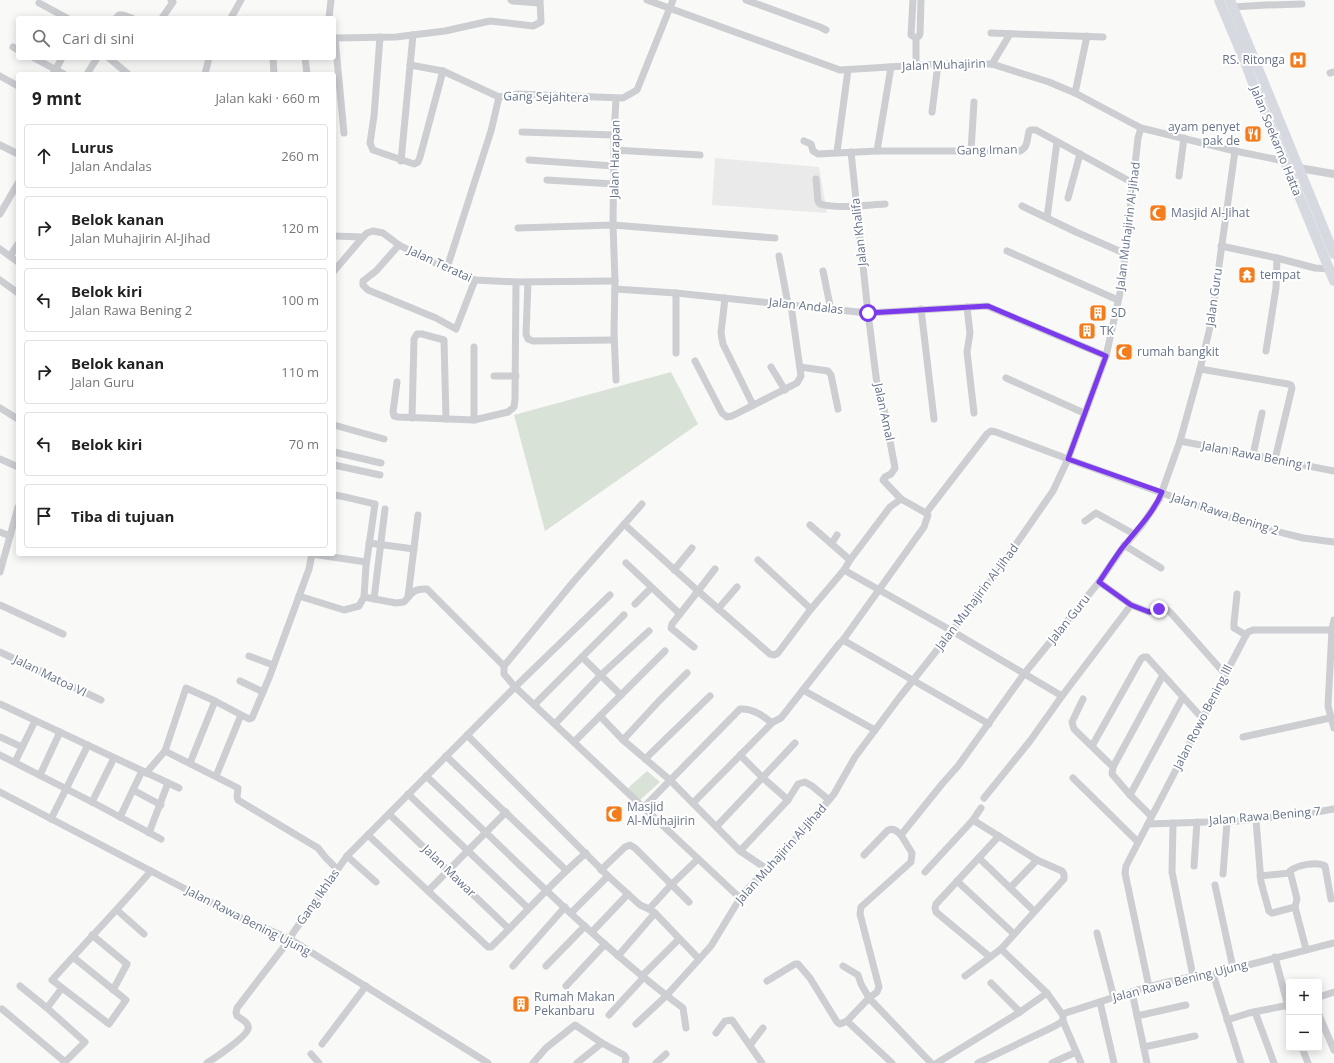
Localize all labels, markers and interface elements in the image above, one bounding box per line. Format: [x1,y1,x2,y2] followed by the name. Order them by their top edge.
[16,16,336,60] search box
[30,27,52,49] icon: search
[62,28,134,48] text: Cari di sini
[1288,50,1308,70] hospital icon: RS. Ritonga
[1222,51,1285,68] place label: RS. Ritonga
[901,55,986,74] street label: Jalan Muhajirin
[1246,82,1306,198] street label: Jalan Soekarno Hatta
[32,87,81,110] text: 9 mnt
[503,87,589,106] street label: Gang Sejahtera
[215,89,320,107] text: Jalan kaki · 660 m
[1168,118,1240,149] place label: ayam penyet pak de
[605,120,624,199] street label: Jalan Harapan
[1243,124,1263,144] restaurant icon: ayam penyet pak de
[71,137,113,157] text: Lurus
[956,140,1018,159] street label: Gang Iman
[33,145,55,167] icon: ahead
[281,147,319,165] text: 260 m
[71,157,152,175] text: Jalan Andalas
[1111,161,1144,292] street label: Jalan Muhajirin Al-Jihad
[846,197,871,268] street label: Jalan Khalifa
[1148,203,1168,223] mosque icon: Masjid Al-Jihat
[1171,204,1250,221] place label: Masjid Al-Jihat
[71,209,164,229] text: Belok kanan
[33,217,55,239] icon: right
[281,219,319,237] text: 120 m
[71,229,211,247] text: Jalan Muhajirin Al-Jihad
[404,241,475,286] street label: Jalan Teratai
[1237,265,1257,285] temple icon: tempat
[1260,266,1300,283] place label: tempat
[1201,267,1226,328] street label: Jalan Guru
[71,281,142,301] text: Belok kiri
[33,289,55,311] icon: left
[281,291,319,309] text: 100 m
[767,293,844,318] street label: Jalan Andalas
[71,301,192,319] text: Jalan Rawa Bening 2
[1088,303,1108,323] building icon: SD
[859,304,877,322] route start
[1111,304,1126,321] place label: SD
[1077,321,1097,341] building icon: TK
[1100,322,1115,339] place label: TK
[1114,342,1134,362] mosque icon: rumah bangkit
[1137,343,1219,360] place label: rumah bangkit
[71,353,164,373] text: Belok kanan
[33,361,55,383] icon: right
[281,363,319,381] text: 110 m
[71,373,134,391] text: Jalan Guru
[870,381,899,442] street label: Jalan Amal
[33,433,55,455] icon: left
[71,434,142,454] text: Belok kiri
[289,435,319,453] text: 70 m
[1200,436,1314,475] street label: Jalan Rawa Bening 1
[1168,488,1281,539] street label: Jalan Rawa Bening 2
[33,505,55,527] icon: arrive
[71,506,174,526] text: Tiba di tujuan
[930,540,1022,654] street label: Jalan Muhajirin Al-Jihad
[1043,591,1094,648] street label: Jalan Guru
[1150,600,1168,618] route end
[10,650,90,701] street label: Jalan Matoa VI
[1168,662,1236,773] street label: Jalan Rowo Bening lll
[627,798,695,829] place label: Masjid Al-Muhajirin
[731,800,830,908] street label: Jalan Muhajirin Al-Jihad
[1207,802,1322,829] street label: Jalan Rawa Bening 7
[604,804,624,824] mosque icon: Masjid Al-Muhajirin
[418,840,480,901] street label: Jalan Mawar
[292,865,343,928] street label: Gang Ikhlas
[182,881,314,960] street label: Jalan Rawa Bening Ujung
[1110,955,1249,1006] street label: Jalan Rawa Bening Ujung
[1286,979,1322,1051] map controls
[1286,979,1322,1015] button: +
[534,988,615,1019] place label: Rumah Makan Pekanbaru
[511,994,531,1014] building icon: Rumah Makan Pekanbaru
[1286,1015,1322,1051] button: −

